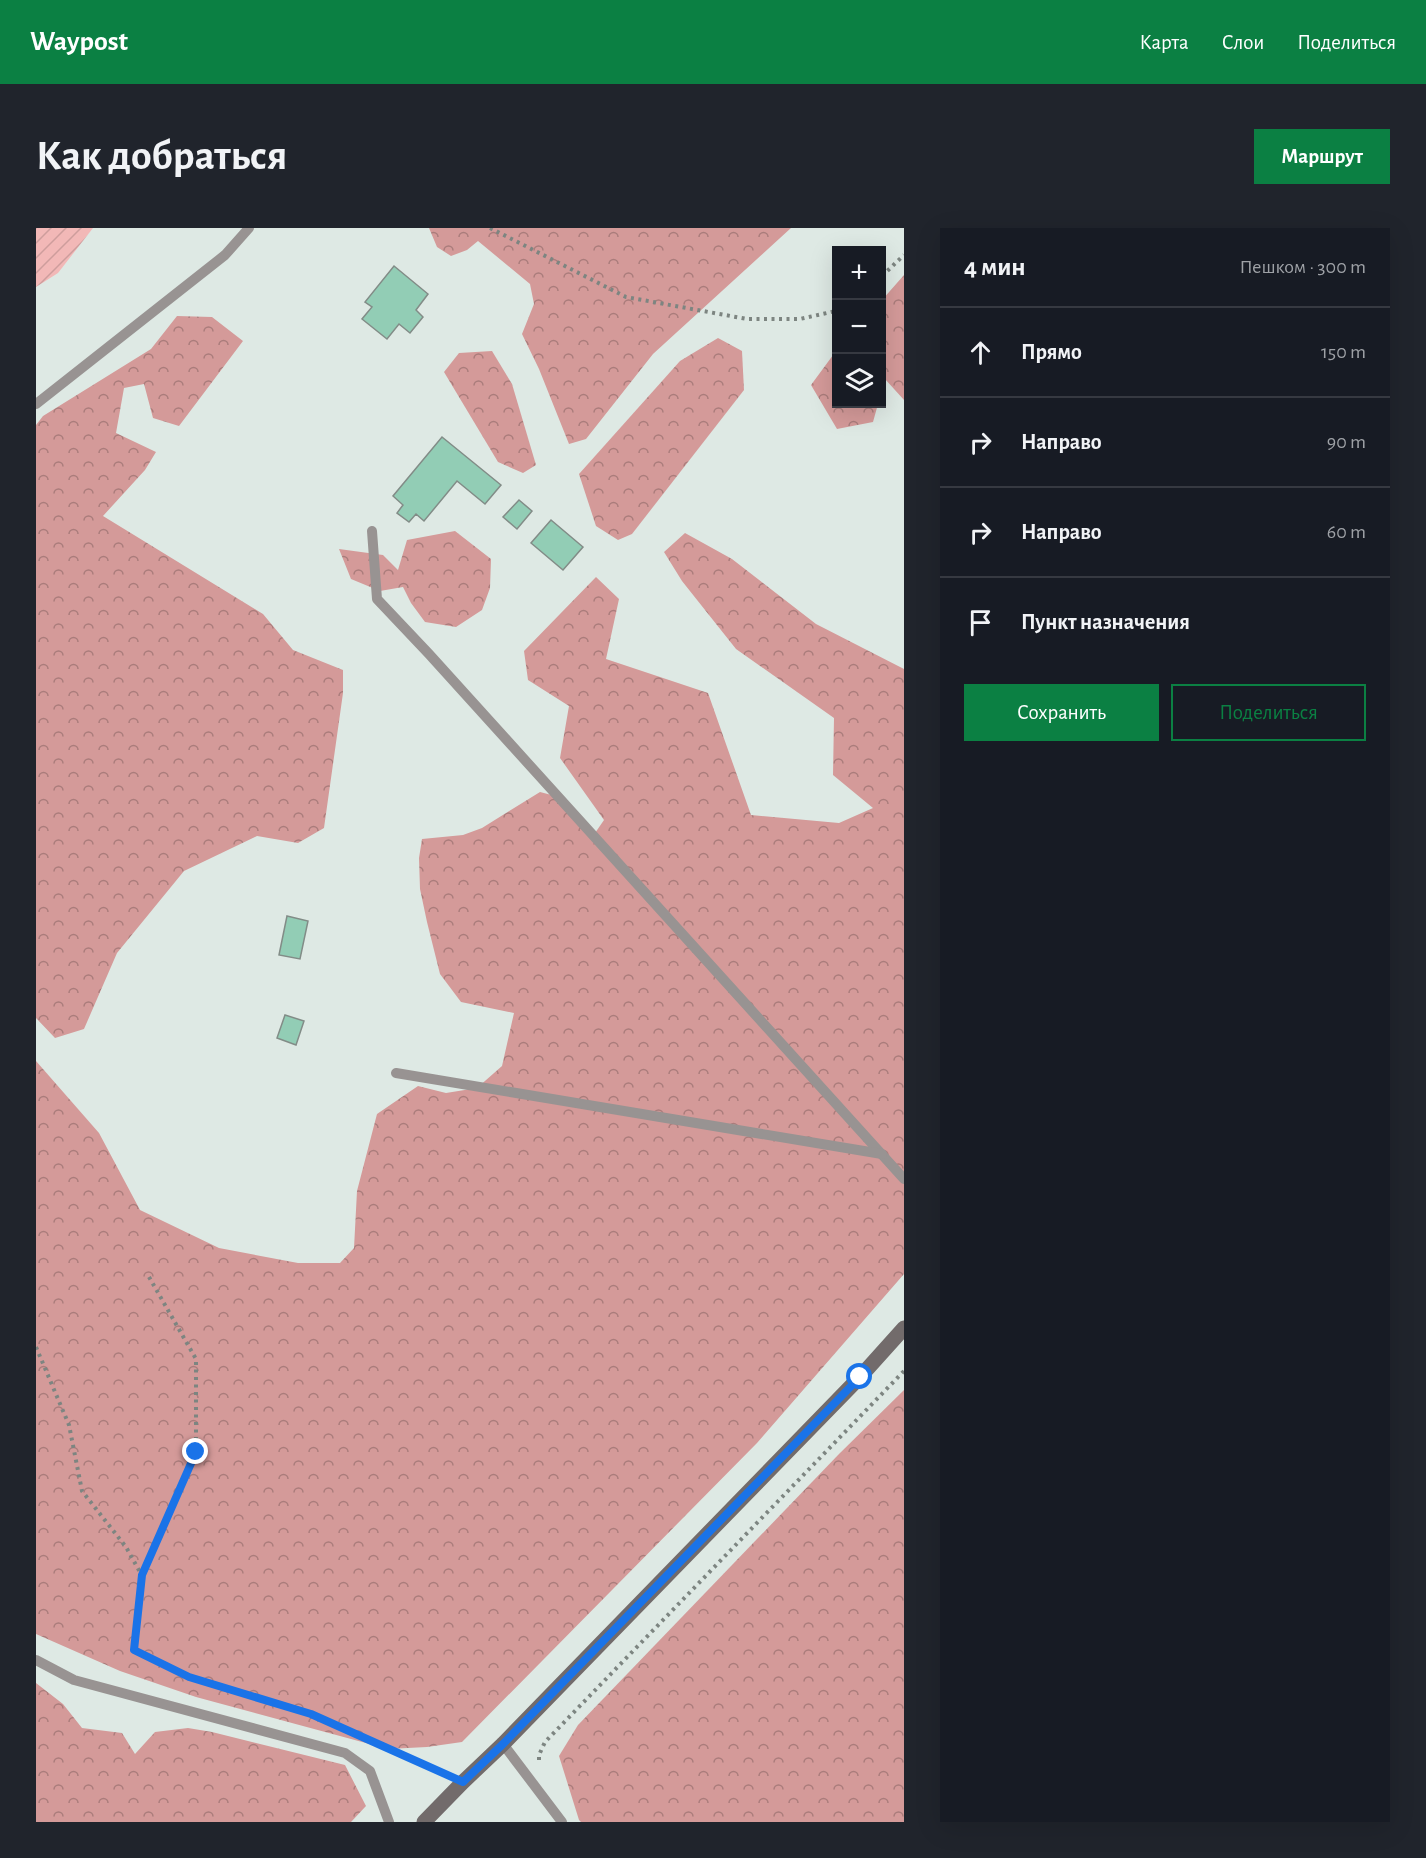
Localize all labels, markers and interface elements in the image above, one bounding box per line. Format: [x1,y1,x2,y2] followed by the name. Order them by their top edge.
[30,28,128,56] text: Waypost
[1139,32,1189,53] text: Карта
[1222,32,1264,53] text: Слои
[1297,32,1396,53] text: Поделиться
[1254,129,1390,184] button: Маршрут
[36,135,287,177] text: Как добраться
[832,246,886,408] map controls
[832,246,886,300] button: +
[964,254,1026,280] text: 4 мин
[1240,257,1366,277] text: Пешком · 300 m
[832,300,886,354] button: −
[964,336,997,369] icon: ahead
[1021,341,1082,363] text: Прямо
[1321,342,1366,362] text: 150 m
[832,354,886,408] button: layers
[964,426,997,459] icon: right
[1021,431,1102,453] text: Направо
[1327,432,1366,452] text: 90 m
[964,516,997,549] icon: right
[1021,521,1102,543] text: Направо
[1327,522,1366,542] text: 60 m
[964,606,997,639] icon: arrive
[1021,611,1190,633] text: Пункт назначения
[964,684,1159,741] button: Сохранить
[1171,684,1366,741] button: Поделиться
[846,1363,872,1389] route start
[182,1438,208,1464] route end

